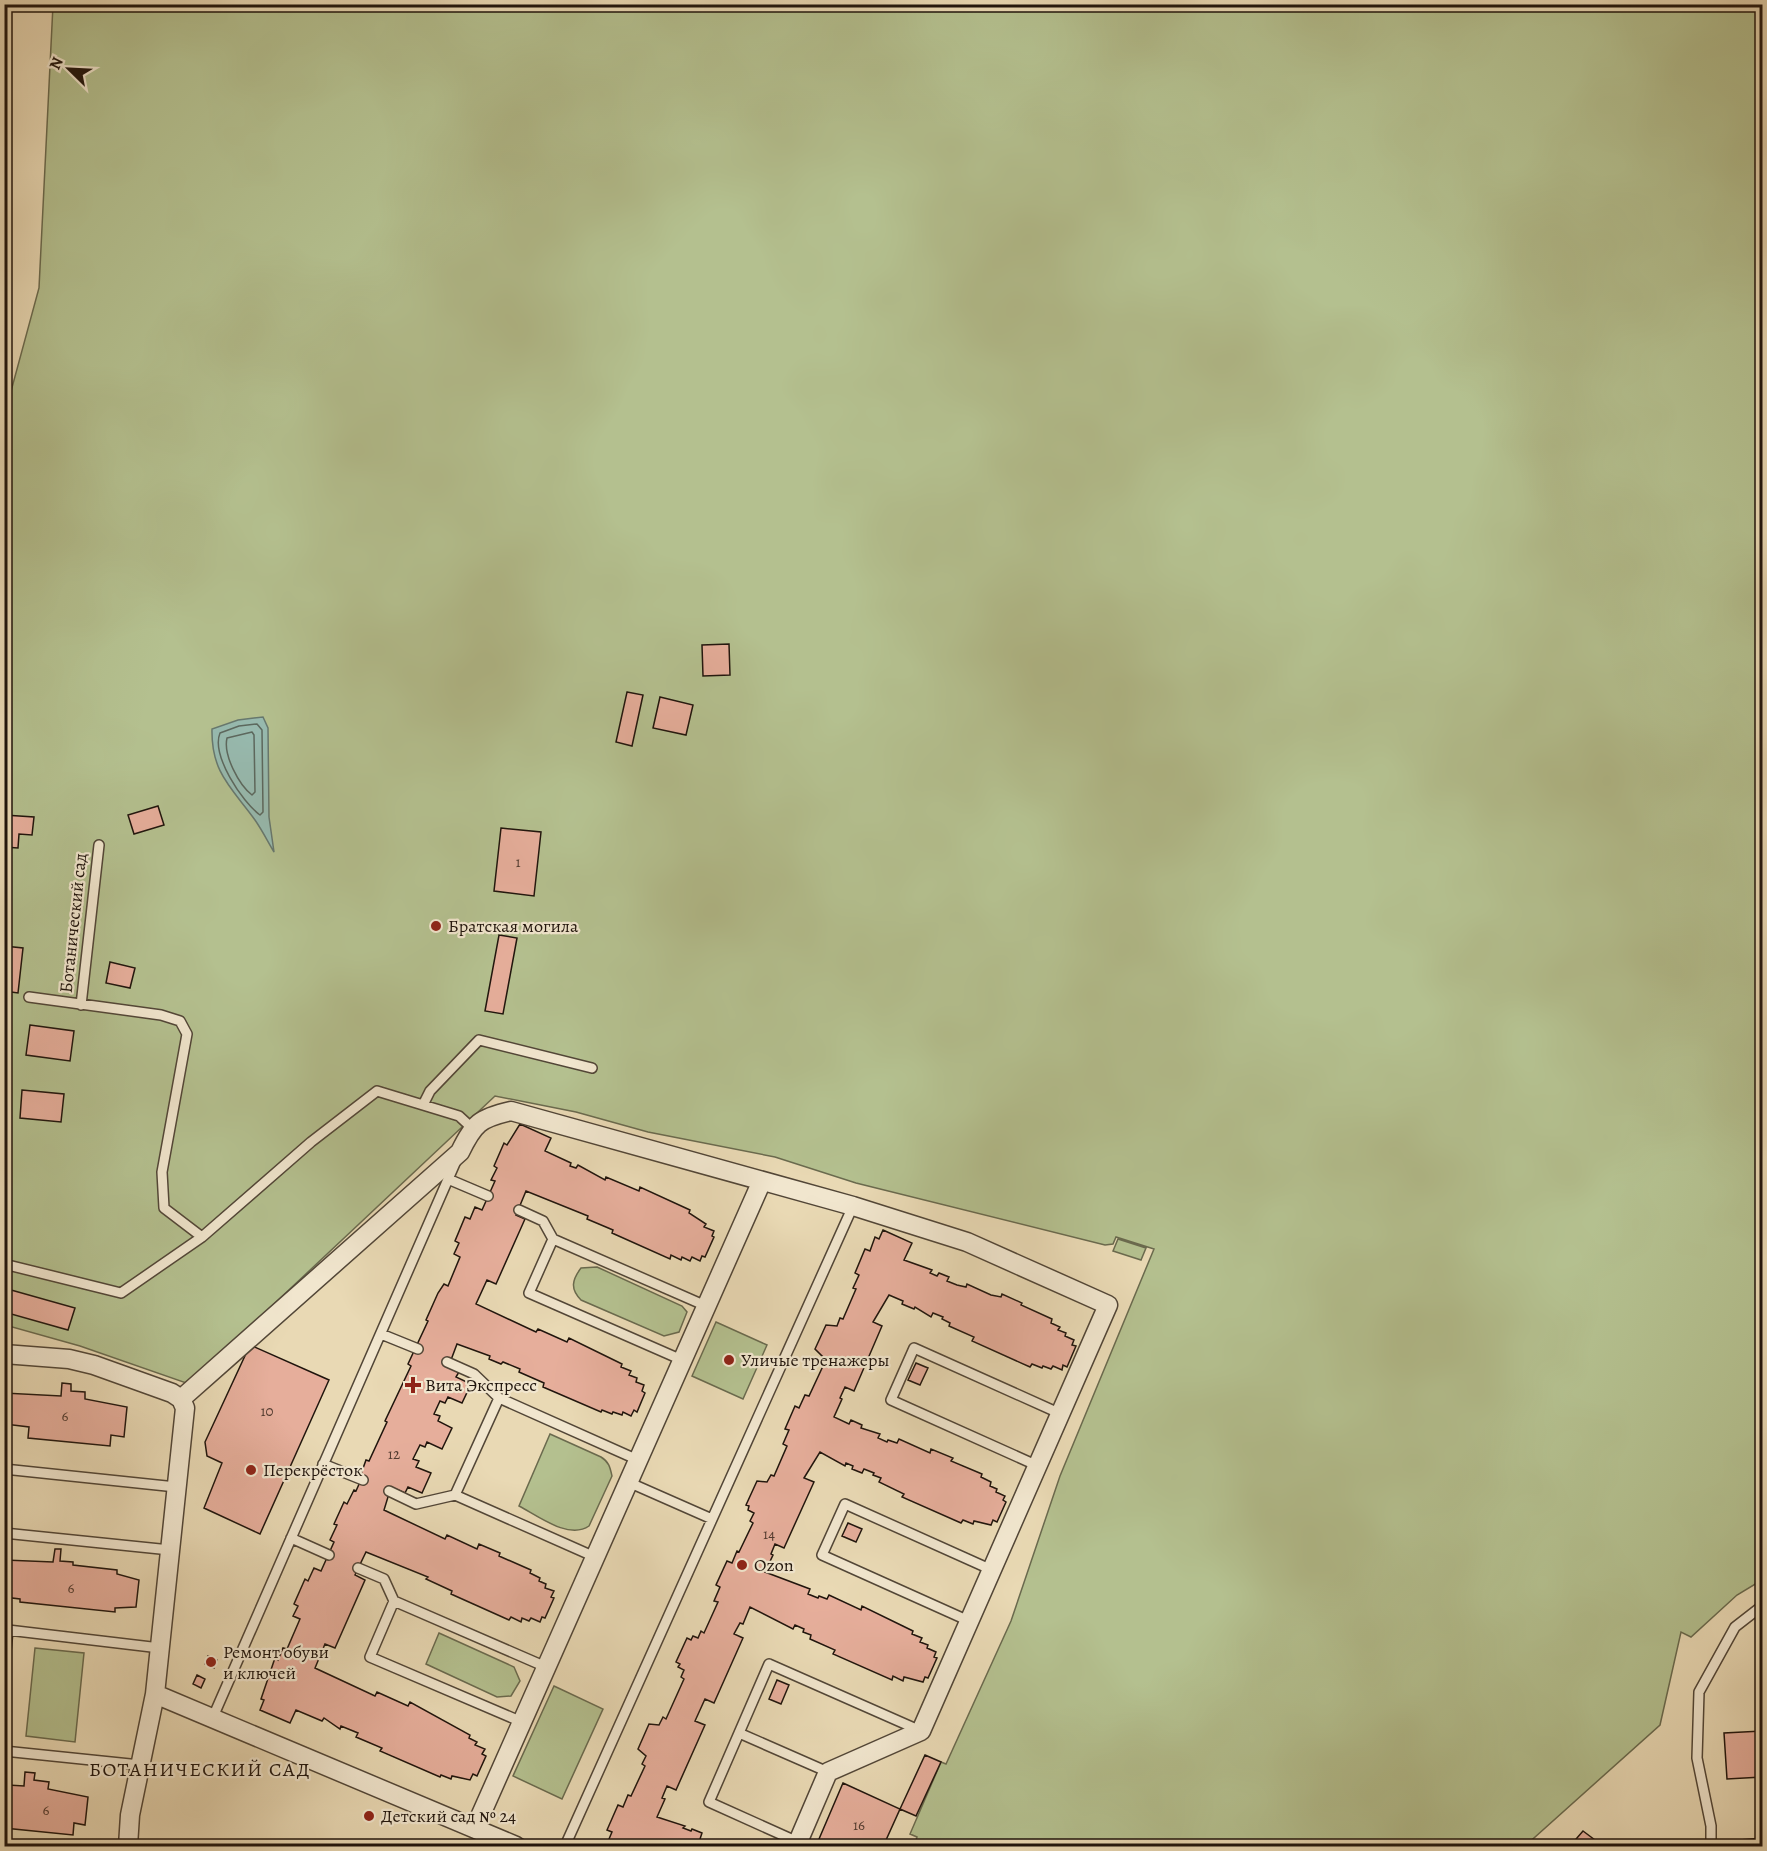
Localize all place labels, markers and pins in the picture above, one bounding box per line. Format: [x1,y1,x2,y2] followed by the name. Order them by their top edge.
[448,914,579,938] place label: Братская могила
[429,919,443,933] marker: Братская могила
[741,1348,890,1372] place label: Уличые тренажеры
[722,1353,736,1367] marker: Уличые тренажеры
[425,1373,537,1397] place label: Вита Экспресс
[406,1378,420,1392] marker: Вита Экспресс
[263,1458,363,1482] place label: Перекрёсток
[244,1463,258,1477] marker: Перекрёсток
[754,1553,794,1577] place label: Ozon
[735,1558,749,1572] marker: Ozon
[223,1640,329,1685] place label: Ремонт обуви и ключей
[204,1655,218,1669] marker: Ремонт обуви и ключей
[381,1804,516,1828] place label: Детский сад № 24
[362,1809,376,1823] marker: Детский сад № 24

